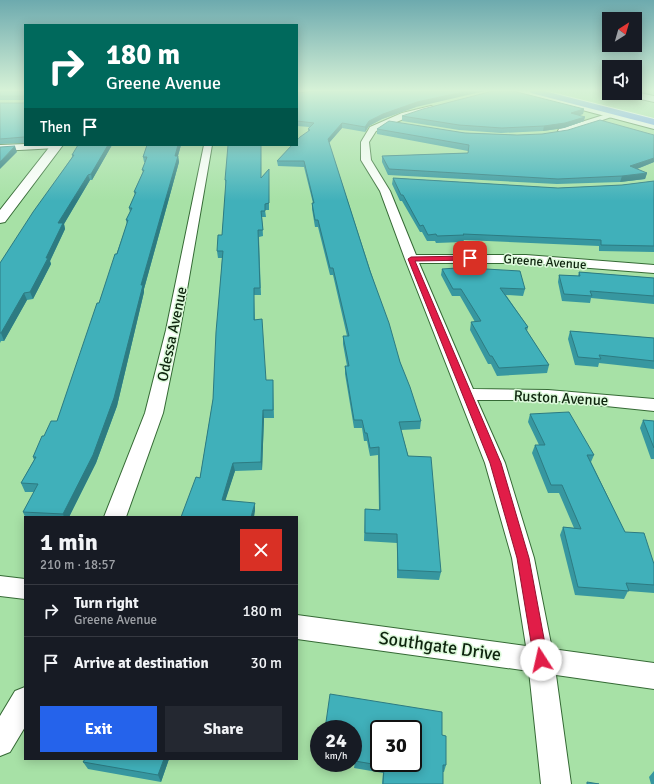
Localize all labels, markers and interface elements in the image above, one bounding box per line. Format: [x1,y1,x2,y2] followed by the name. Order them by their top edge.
[602,12,642,52] north arrow
[602,12,642,100] map controls
[106,38,180,72] text: 180 m
[40,40,92,92] icon: right
[602,60,642,100] button: sound
[106,72,221,94] text: Greene Avenue
[79,116,101,138] icon: arrive
[40,118,71,136] text: Then
[453,241,487,275] pin
[459,247,481,269] icon: arrive
[503,251,587,273] street label: Greene Avenue
[153,285,191,383] street label: Odessa Avenue
[513,387,609,409] street label: Ruston Avenue
[40,527,98,557] text: 1 min
[240,529,282,571] button: close
[40,557,116,573] text: 210 m · 18:57
[74,594,139,612] text: Turn right
[40,600,62,622] icon: right
[242,602,282,620] text: 180 m
[74,612,157,628] text: Greene Avenue
[378,627,502,665] street label: Southgate Drive
[520,639,562,681] position arrow
[40,652,62,674] icon: arrive
[74,654,209,672] text: Arrive at destination
[251,654,282,672] text: 30 m
[40,706,157,752] button: Exit
[165,706,282,752] button: Share
[370,720,422,772] speed limit sign: 30
[325,728,347,753] text: 24
[325,750,347,762] text: km/h

